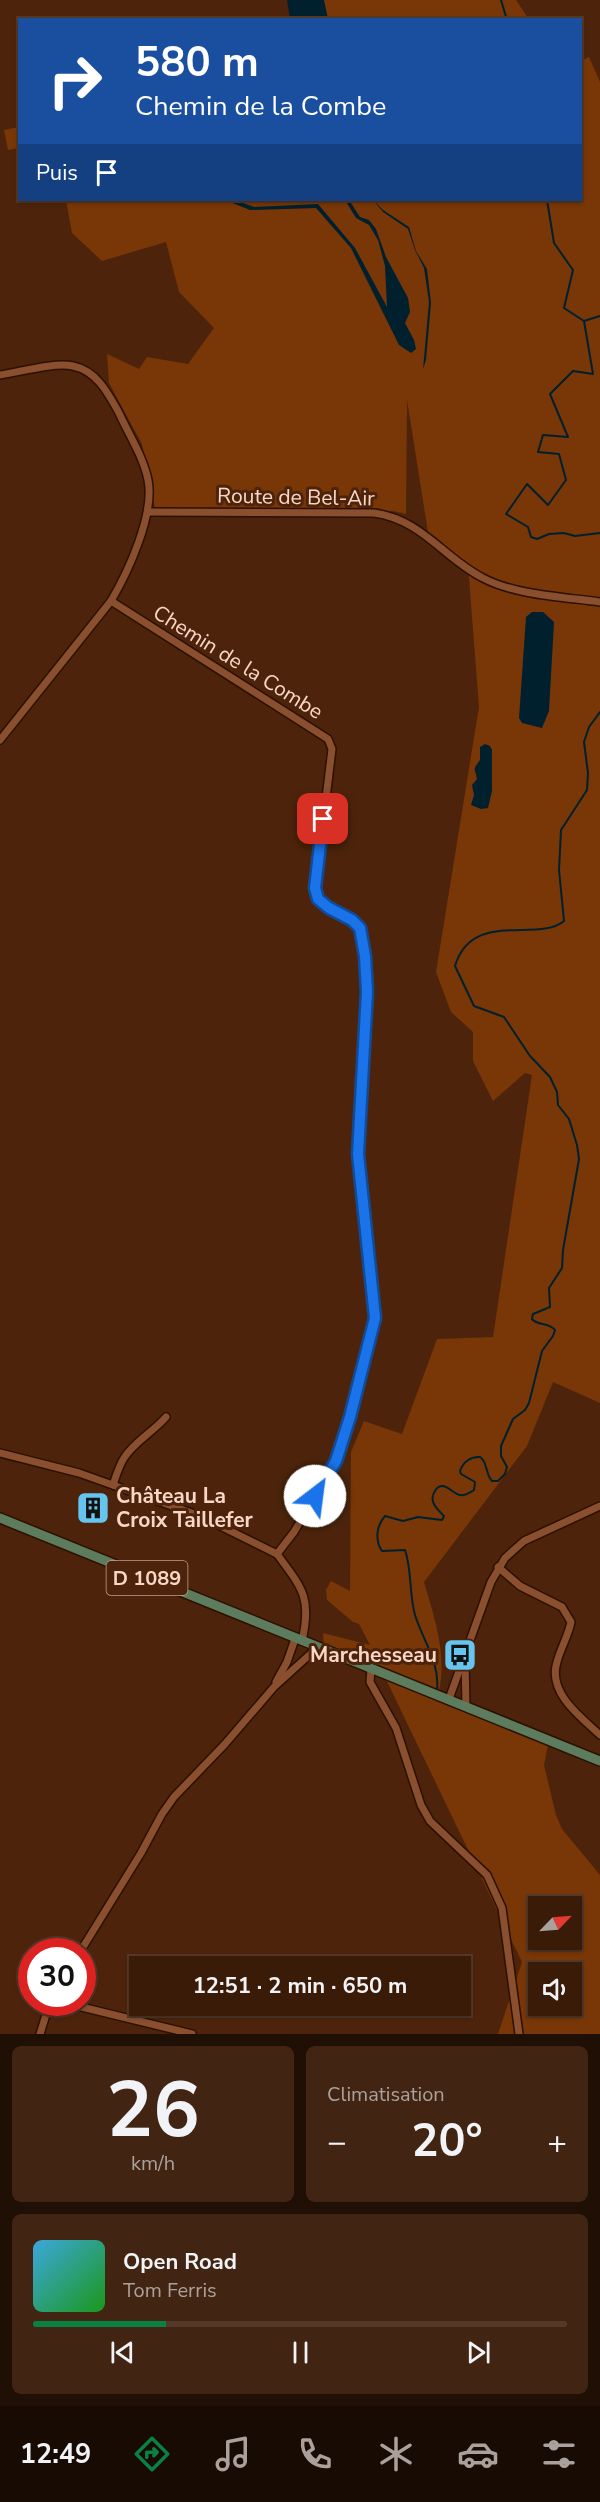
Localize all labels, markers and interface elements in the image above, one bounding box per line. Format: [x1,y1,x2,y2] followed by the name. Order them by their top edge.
[135,34,259,91] text: 580 m
[36,42,114,120] icon: right
[135,88,386,125] text: Chemin de la Combe
[90,156,123,189] icon: arrive
[36,158,78,188] text: Puis
[217,482,375,512] street label: Route de Bel-Air
[148,598,328,726] street label: Chemin de la Combe
[297,793,348,844] pin
[306,802,339,835] icon: arrive
[283,1464,347,1528] position arrow
[116,1482,254,1534] place label: Château La Croix Taillefer
[75,1490,111,1526] building icon: Château La Croix Taillefer
[106,1561,188,1595] road number: D 1089
[442,1637,478,1673] bus stop icon: Marchesseau
[310,1641,437,1669] place label: Marchesseau
[528,1896,582,1950] north arrow
[528,1896,582,2016] map controls
[18,1938,96,2016] speed limit sign: 30
[528,1962,582,2016] button: sound
[193,1971,407,2001] text: 12:51 · 2 min · 650 m
[106,2057,200,2164] text: 26
[327,2081,445,2108] text: Climatisation
[411,2111,483,2172] text: 20°
[327,2120,347,2165] text: −
[547,2120,567,2165] text: +
[131,2150,175,2177] text: km/h
[123,2247,237,2277] text: Open Road
[123,2277,217,2304] text: Tom Ferris
[106,2336,139,2369] icon: previous
[284,2336,317,2369] icon: pause
[462,2336,495,2369] icon: next
[131,2433,173,2475] icon: directions
[212,2433,254,2475] icon: music
[294,2433,336,2475] icon: phone
[375,2433,417,2475] icon: climate
[457,2433,499,2475] icon: car
[538,2433,580,2475] icon: filters
[20,2436,91,2473] text: 12:49

